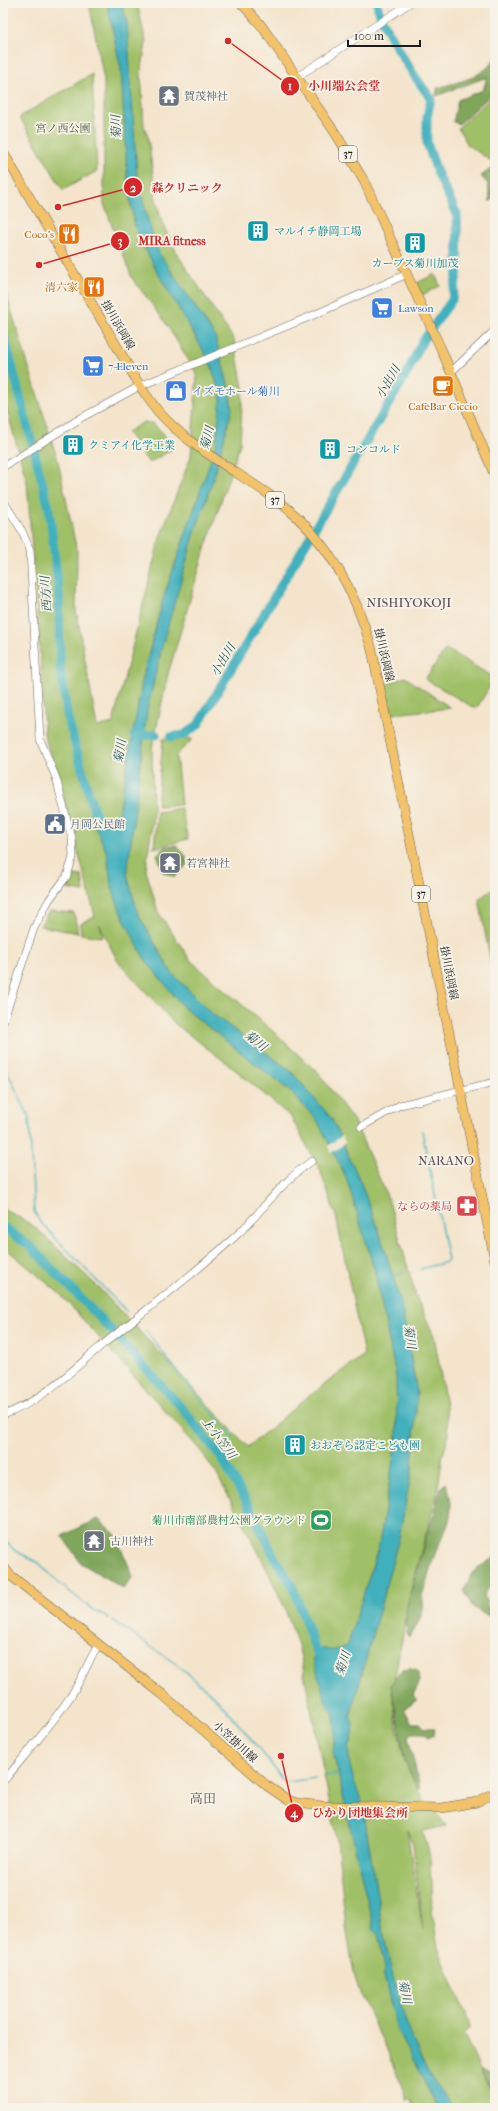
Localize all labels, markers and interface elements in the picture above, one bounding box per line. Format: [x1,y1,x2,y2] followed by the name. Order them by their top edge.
[348,22,420,48] scale bar
[354,29,384,43] text: 100 m
[280,74,388,98] callout: 小川端公会堂
[288,79,292,93] text: 1
[308,79,380,93] text: 小川端公会堂
[156,83,182,109] temple icon: 賀茂神社
[184,90,228,103] place label: 賀茂神社
[109,113,123,139] water label: 菊川
[36,122,91,135] park label: 宮ノ西公園
[339,146,357,162] road number: 37
[123,175,231,199] callout: 森クリニック
[130,181,137,195] text: 2
[151,181,223,195] text: 森クリニック
[245,218,271,244] building icon: マルイチ静岡工場
[56,221,82,247] restaurant icon: Coco's
[274,225,361,238] place label: マルイチ静岡工場
[24,228,54,241] place label: Coco's
[110,229,213,253] callout: MIRA fitness
[402,230,428,256] building icon: カーブス菊川加茂
[118,234,123,249] text: 3
[137,234,206,248] text: MIRA fitness
[371,257,459,270] place label: カーブス菊川加茂
[81,274,107,300] restaurant icon: 清六家
[45,281,78,294] place label: 清六家
[369,295,395,321] supermarket icon: Lawson
[99,298,137,352] street label: 掛川浜岡線
[398,302,434,315] place label: Lawson
[80,353,106,379] supermarket icon: 7-Eleven
[108,360,149,373] place label: 7-Eleven
[373,361,404,401] water label: 小出川
[430,373,456,399] cafe icon: CafeBar Ciccio
[163,378,189,404] shop icon: イズモホール菊川
[192,385,280,398] place label: イズモホール菊川
[408,400,478,413] place label: CafeBar Ciccio
[197,423,217,451] water label: 菊川
[60,432,86,458] building icon: クミアイ化学工業
[317,436,343,462] building icon: コンコルド
[88,439,175,452] place label: クミアイ化学工業
[346,443,401,456] place label: コンコルド
[266,492,284,508] road number: 37
[38,574,54,612] water label: 西方川
[367,595,451,610] district label: NISHIYOKOJI
[371,627,397,683] street label: 掛川浜岡線
[208,639,239,679] water label: 小出川
[111,736,129,764] water label: 菊川
[42,811,68,837] public building icon: 月岡公民館
[70,818,125,831] place label: 月岡公民館
[157,850,183,876] temple icon: 若宮神社
[186,857,230,870] place label: 若宮神社
[412,886,430,902] road number: 37
[437,945,461,1001] street label: 掛川浜岡線
[242,1028,271,1055] water label: 菊川
[418,1153,474,1168] district label: NARANO
[454,1193,480,1219] pharmacy icon: ならの薬局
[397,1200,452,1213] place label: ならの薬局
[401,1324,419,1352] water label: 菊川
[199,1415,240,1463] water label: 上小笠川
[282,1432,308,1458] building icon: おおぞら認定こども園
[310,1439,420,1452] place label: おおぞら認定こども園
[308,1507,334,1533] sports icon: 菊川市南部農村公園グラウンド
[152,1514,306,1527] place label: 菊川市南部農村公園グラウンド
[81,1528,107,1554] temple icon: 古川神社
[110,1535,154,1548] place label: 古川神社
[333,1648,354,1677] water label: 菊川
[210,1719,260,1765] street label: 小笠掛川線
[190,1791,216,1806] district label: 高田
[284,1801,416,1825] callout: ひかり団地集会所
[289,1806,298,1821] text: 4
[312,1806,408,1820] text: ひかり団地集会所
[396,1979,415,2007] water label: 菊川

